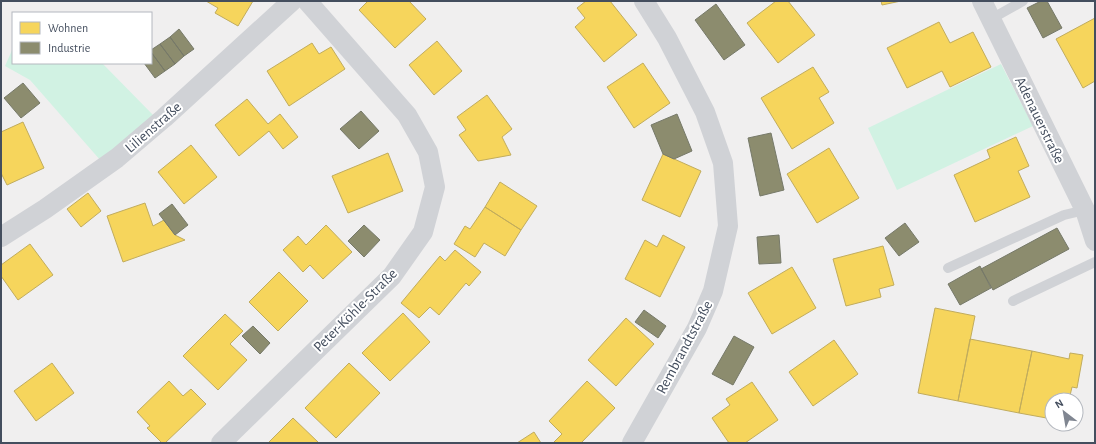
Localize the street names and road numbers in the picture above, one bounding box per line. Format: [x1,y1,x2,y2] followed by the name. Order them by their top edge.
[1012,75,1067,166] street label: Adenauerstraße
[122,99,184,156] street label: Lilienstraße
[311,266,400,355] street label: Peter-Köhle-Straße
[654,298,715,396] street label: Rembrandtstraße

